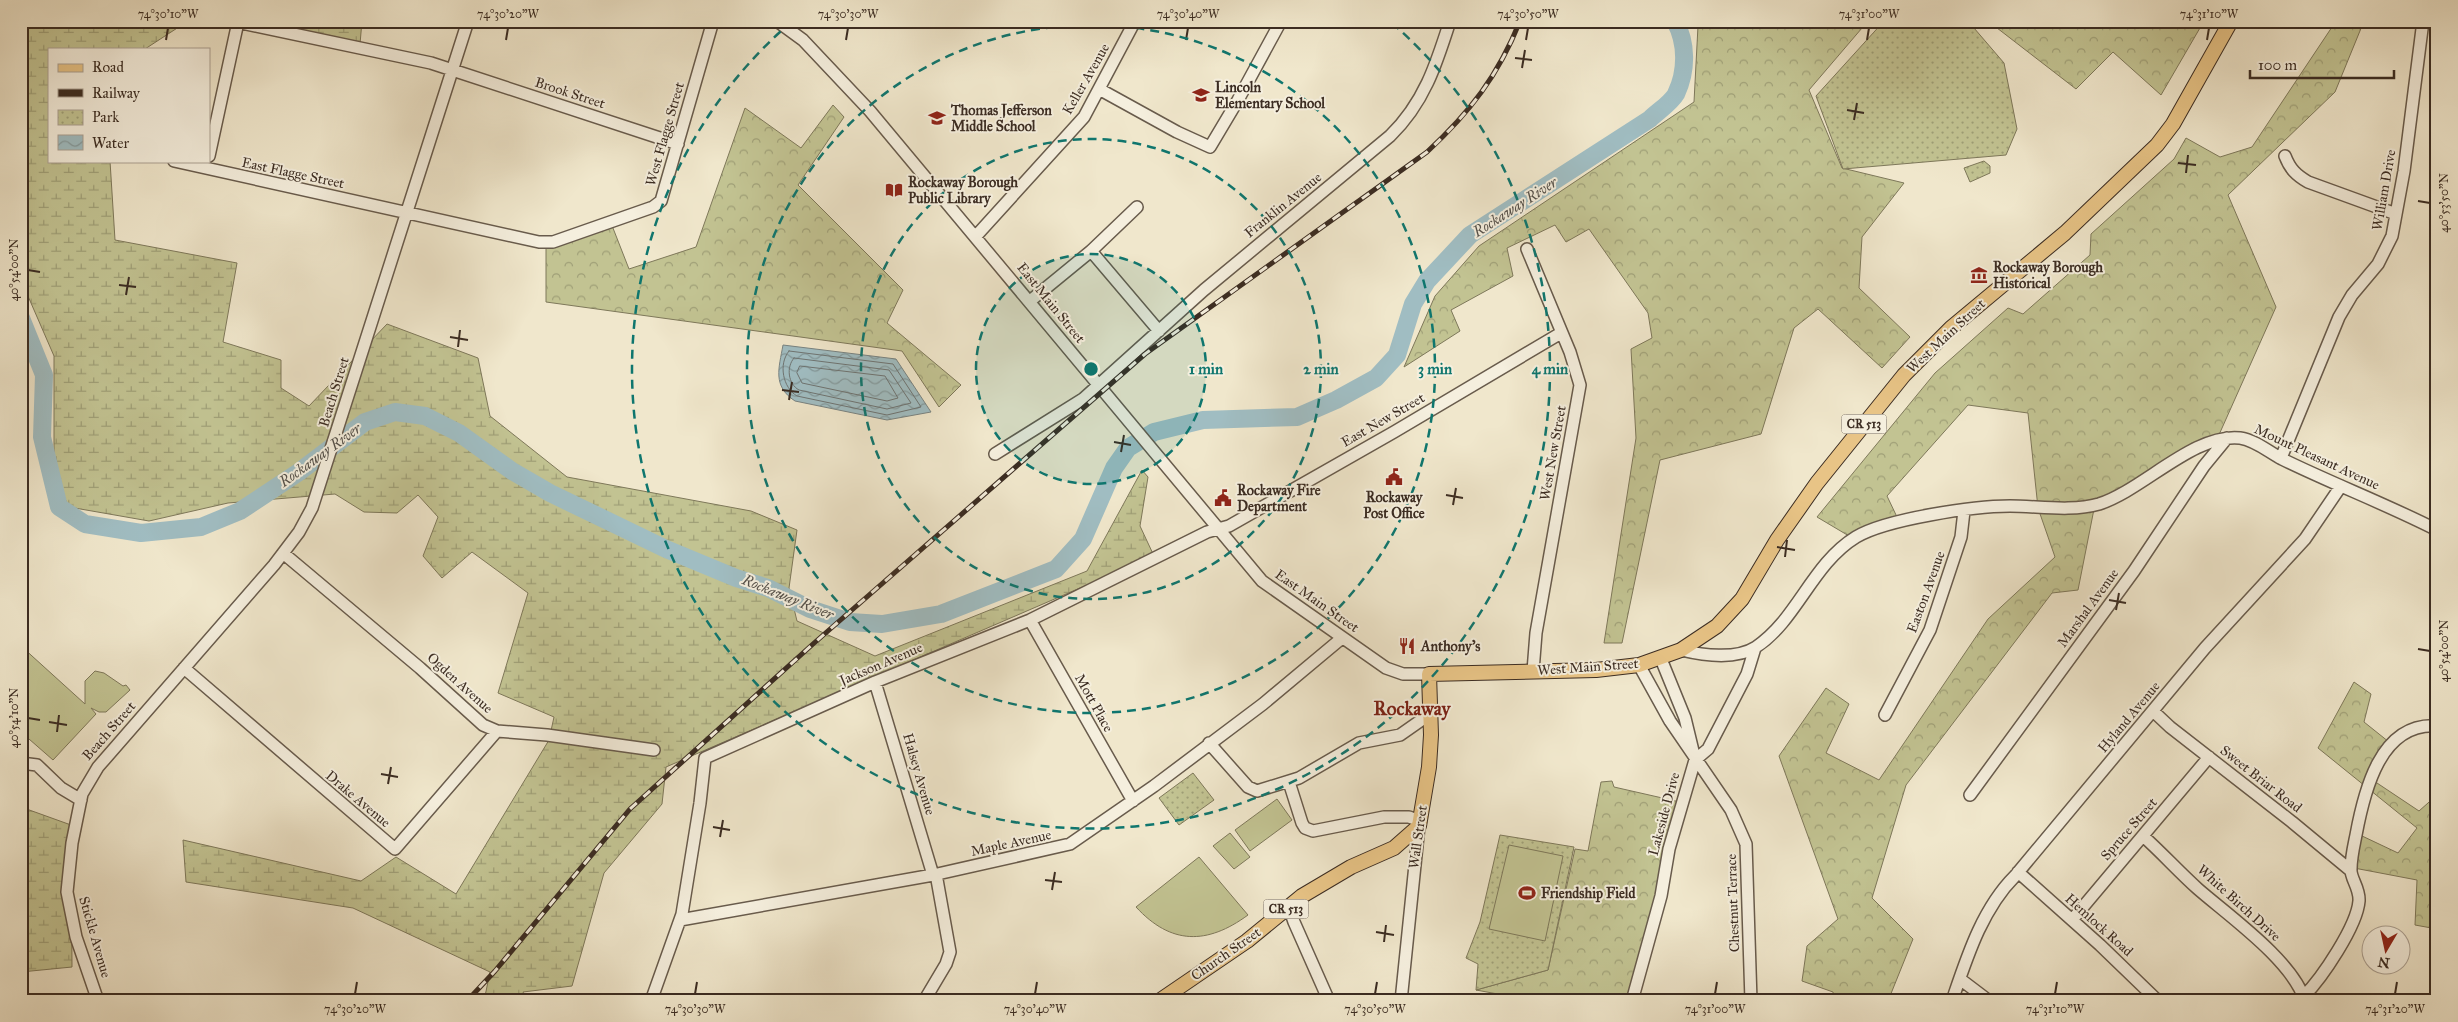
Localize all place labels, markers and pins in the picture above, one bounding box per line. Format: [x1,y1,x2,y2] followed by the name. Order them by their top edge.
[1215,79,1326,113] place label: Lincoln Elementary School
[1191,85,1211,105] school or university icon: Lincoln Elementary School
[950,102,1052,135] place label: Thomas Jefferson Middle School
[927,108,947,128] school or university icon: Thomas Jefferson Middle School
[908,174,1018,208] place label: Rockaway Borough Public Library
[884,180,904,200] library icon: Rockaway Borough Public Library
[1993,259,2103,292] place label: Rockaway Borough Historical
[1969,265,1989,285] museum icon: Rockaway Borough Historical
[1082,360,1100,378] centre of rings
[1384,467,1404,487] public building icon: Rockaway Post Office
[1237,482,1321,516] place label: Rockaway Fire Department
[1213,488,1233,508] public building icon: Rockaway Fire Department
[1363,489,1425,522] place label: Rockaway Post Office
[1397,636,1417,656] restaurant icon: Anthony's
[1420,638,1480,656] place label: Anthony's
[1517,883,1537,903] sports icon: Friendship Field
[1541,885,1637,903] place label: Friendship Field

